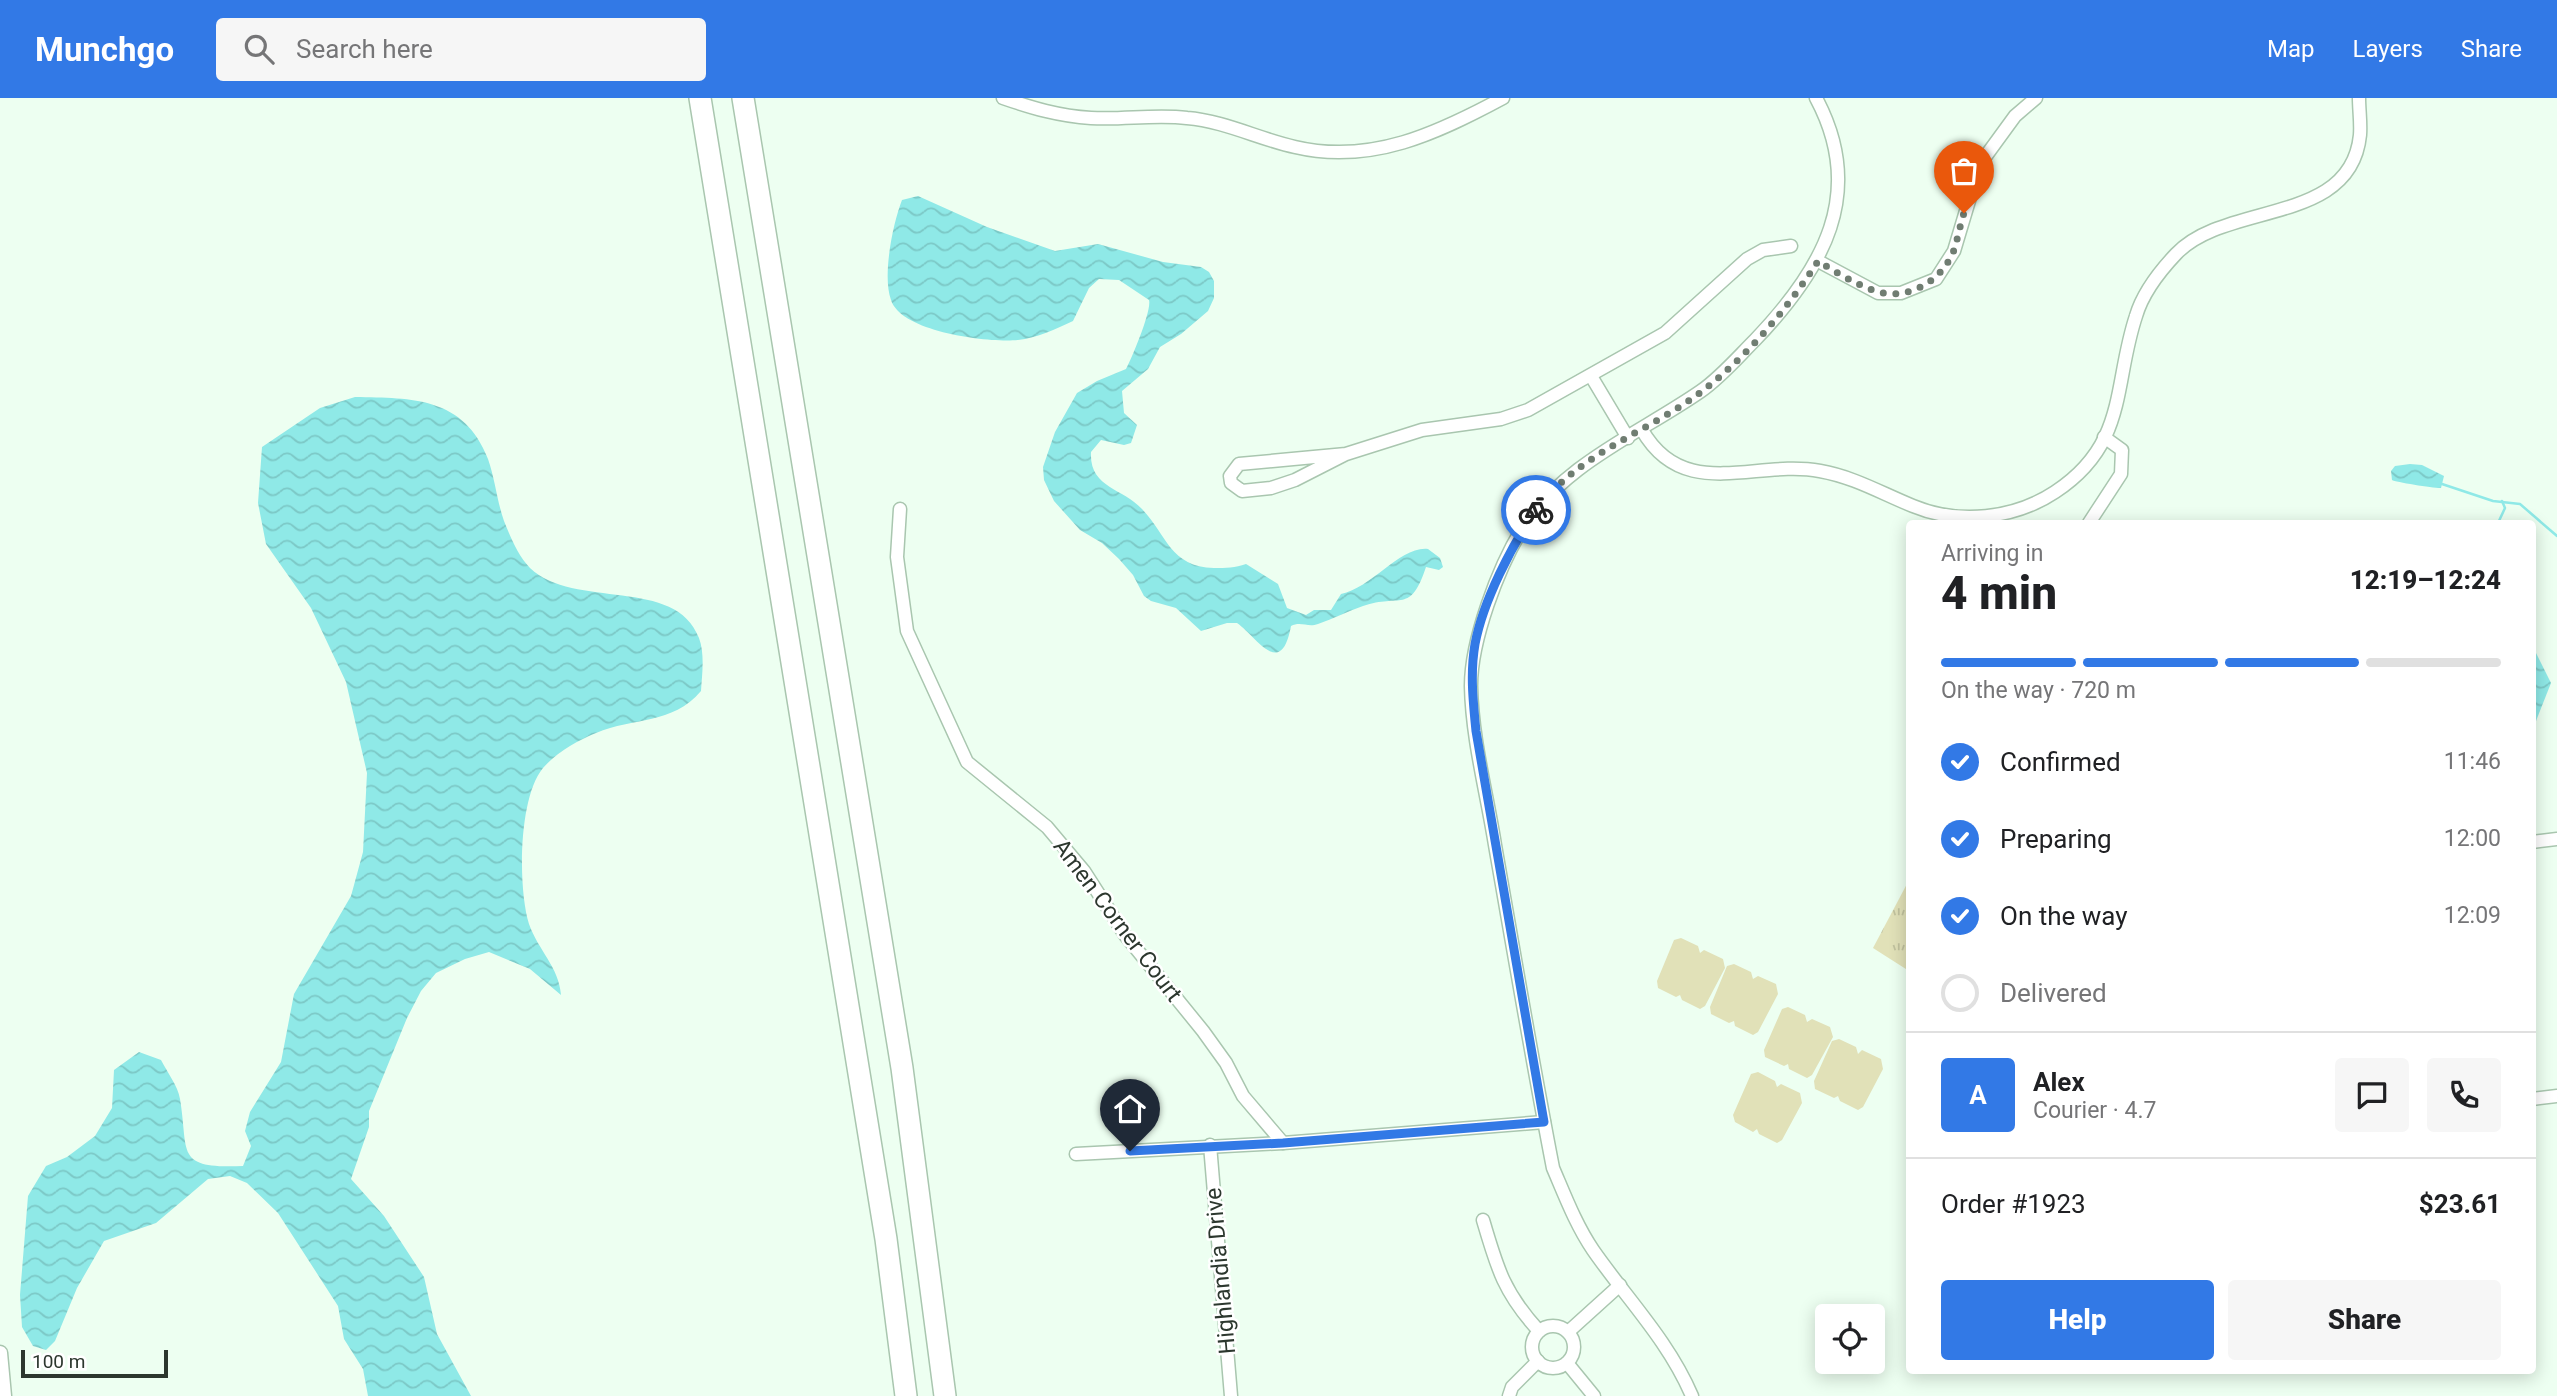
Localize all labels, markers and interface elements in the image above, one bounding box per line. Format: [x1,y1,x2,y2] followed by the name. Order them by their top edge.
[216,18,706,81] search box
[35,30,174,69] text: Munchgo
[240,30,278,68] icon: search
[296,34,433,64] text: Search here
[2267,35,2315,63] text: Map
[2353,35,2423,63] text: Layers
[2461,35,2522,63] text: Share
[1934,141,1994,213] pin
[1945,152,1983,190] icon: bag
[1501,475,1571,545] courier
[1517,491,1555,529] icon: bike
[1941,540,2044,567] text: Arriving in
[2350,565,2501,595] text: 12:19–12:24
[1941,566,2057,620] text: 4 min
[1941,677,2136,704] text: On the way · 720 m
[1941,743,1979,781] icon: check
[2000,747,2121,777] text: Confirmed
[2444,748,2501,775] text: 11:46
[1941,820,1979,858] icon: check
[2000,824,2112,854] text: Preparing
[2444,825,2501,852] text: 12:00
[1048,834,1188,1007] street label: Amen Corner Court
[1941,897,1979,935] icon: check
[2000,901,2128,931] text: On the way
[2444,902,2501,929] text: 12:09
[2000,978,2107,1008] text: Delivered
[2335,1058,2409,1132] button: chat
[2427,1058,2501,1132] button: phone
[2033,1067,2085,1097] text: Alex
[1100,1079,1160,1151] pin
[1969,1080,1987,1110] text: A
[1111,1090,1149,1128] icon: home
[2033,1097,2156,1124] text: Courier · 4.7
[1200,1187,1241,1355] street label: Highlandia Drive
[1941,1189,2086,1219] text: Order #1923
[2419,1189,2501,1219] text: $23.61
[1941,1280,2214,1360] button: Help
[2228,1280,2501,1360] button: Share
[1815,1304,1885,1374] map controls
[1815,1304,1885,1374] button: locate
[21,1347,168,1379] scale bar
[32,1350,85,1373] text: 100 m

